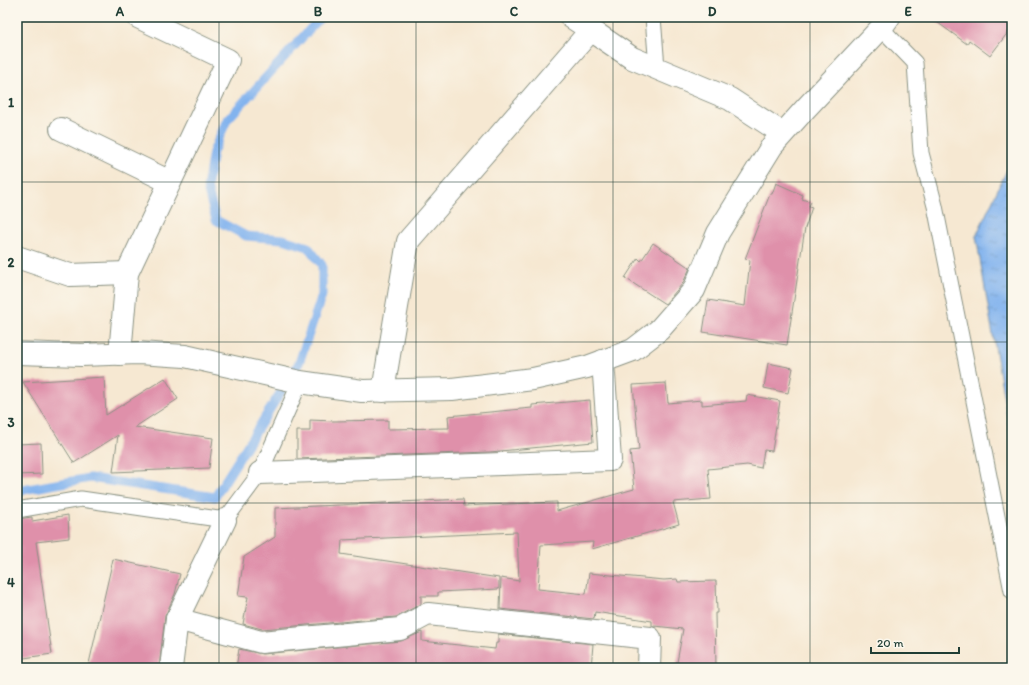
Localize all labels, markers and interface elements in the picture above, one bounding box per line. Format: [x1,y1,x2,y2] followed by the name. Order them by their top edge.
[115,4,125,19] text: A
[314,4,323,19] text: B
[510,4,519,19] text: C
[708,4,717,19] text: D
[904,4,912,19] text: E
[8,95,14,110] text: 1
[8,255,15,270] text: 2
[7,415,15,430] text: 3
[7,575,15,590] text: 4
[871,629,959,655] scale bar
[877,636,904,650] text: 20 m

